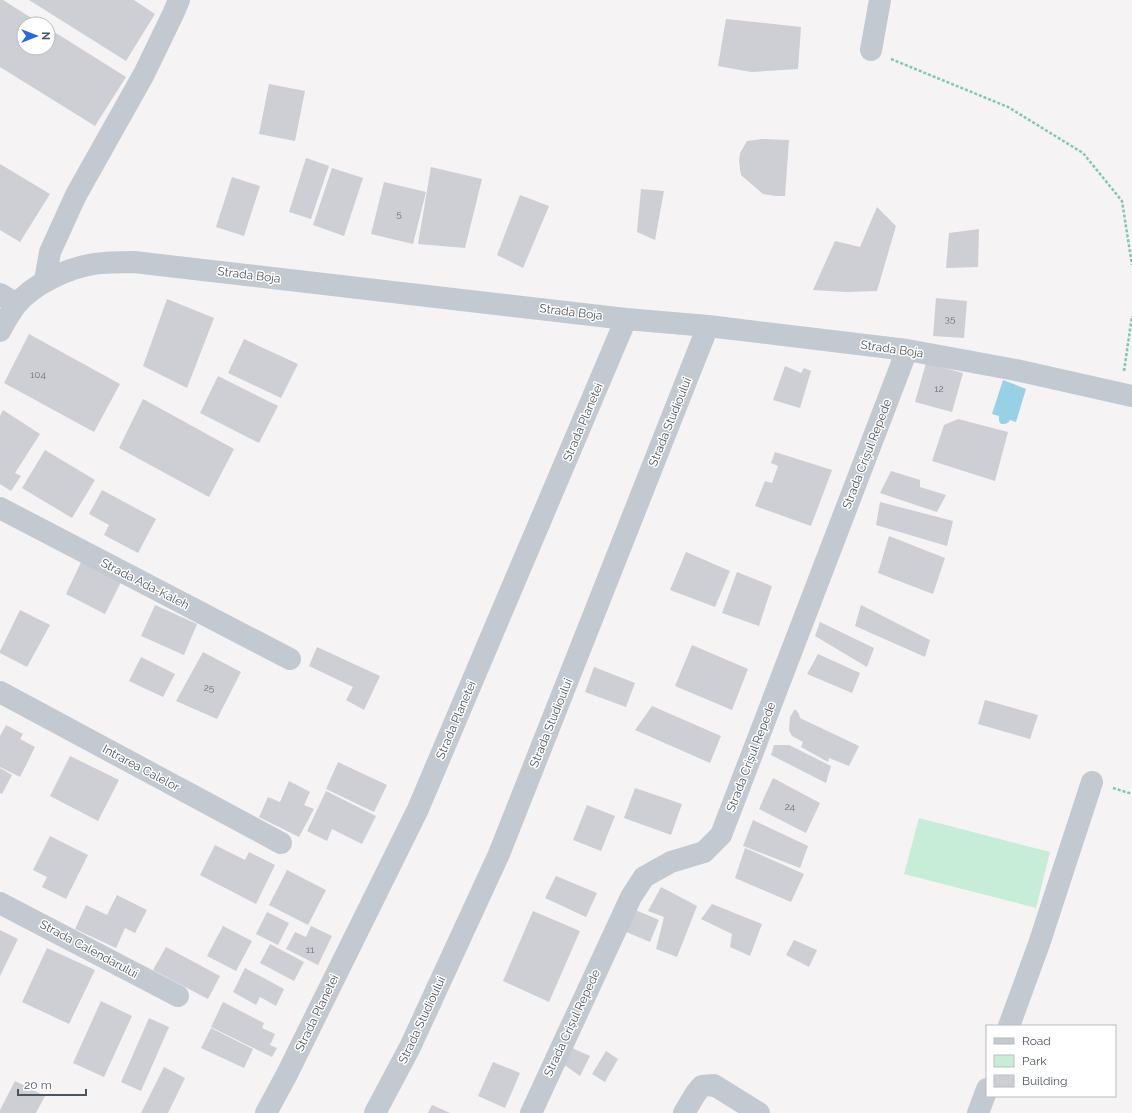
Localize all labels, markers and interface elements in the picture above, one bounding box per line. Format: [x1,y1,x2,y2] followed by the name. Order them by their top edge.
[16,16,56,56] north arrow
[39,32,52,40] text: N
[396,208,402,219] house number: 5
[217,264,281,286] street label: Strada Boja
[539,301,603,323] street label: Strada Boja
[945,313,956,324] house number: 35
[860,338,924,360] street label: Strada Boja
[30,369,46,380] house number: 104
[646,375,694,469] street label: Strada Studioului
[560,381,606,463] street label: Strada Planetei
[934,383,944,394] house number: 12
[840,397,894,511] street label: Strada Crișul Repede
[99,556,191,612] street label: Strada Ada-Kaleh
[527,676,575,770] street label: Strada Studioului
[433,679,479,761] street label: Strada Planetei
[204,682,215,693] house number: 25
[724,700,778,814] street label: Strada Crișul Repede
[100,742,183,795] street label: Intrarea Calelor
[785,801,796,812] house number: 24
[37,917,141,981] street label: Strada Calendarului
[306,944,315,955] house number: 11
[541,967,603,1079] street label: Strada Crișul Repede
[292,972,342,1054] street label: Strada Planetei
[396,974,448,1066] street label: Strada Studioului
[986,1025,1116,1097] legend
[1022,1034,1051,1048] text: Road
[1022,1054,1047,1068] text: Park
[18,1071,86,1097] scale bar
[1022,1074,1068,1088] text: Building
[24,1078,52,1092] text: 20 m

